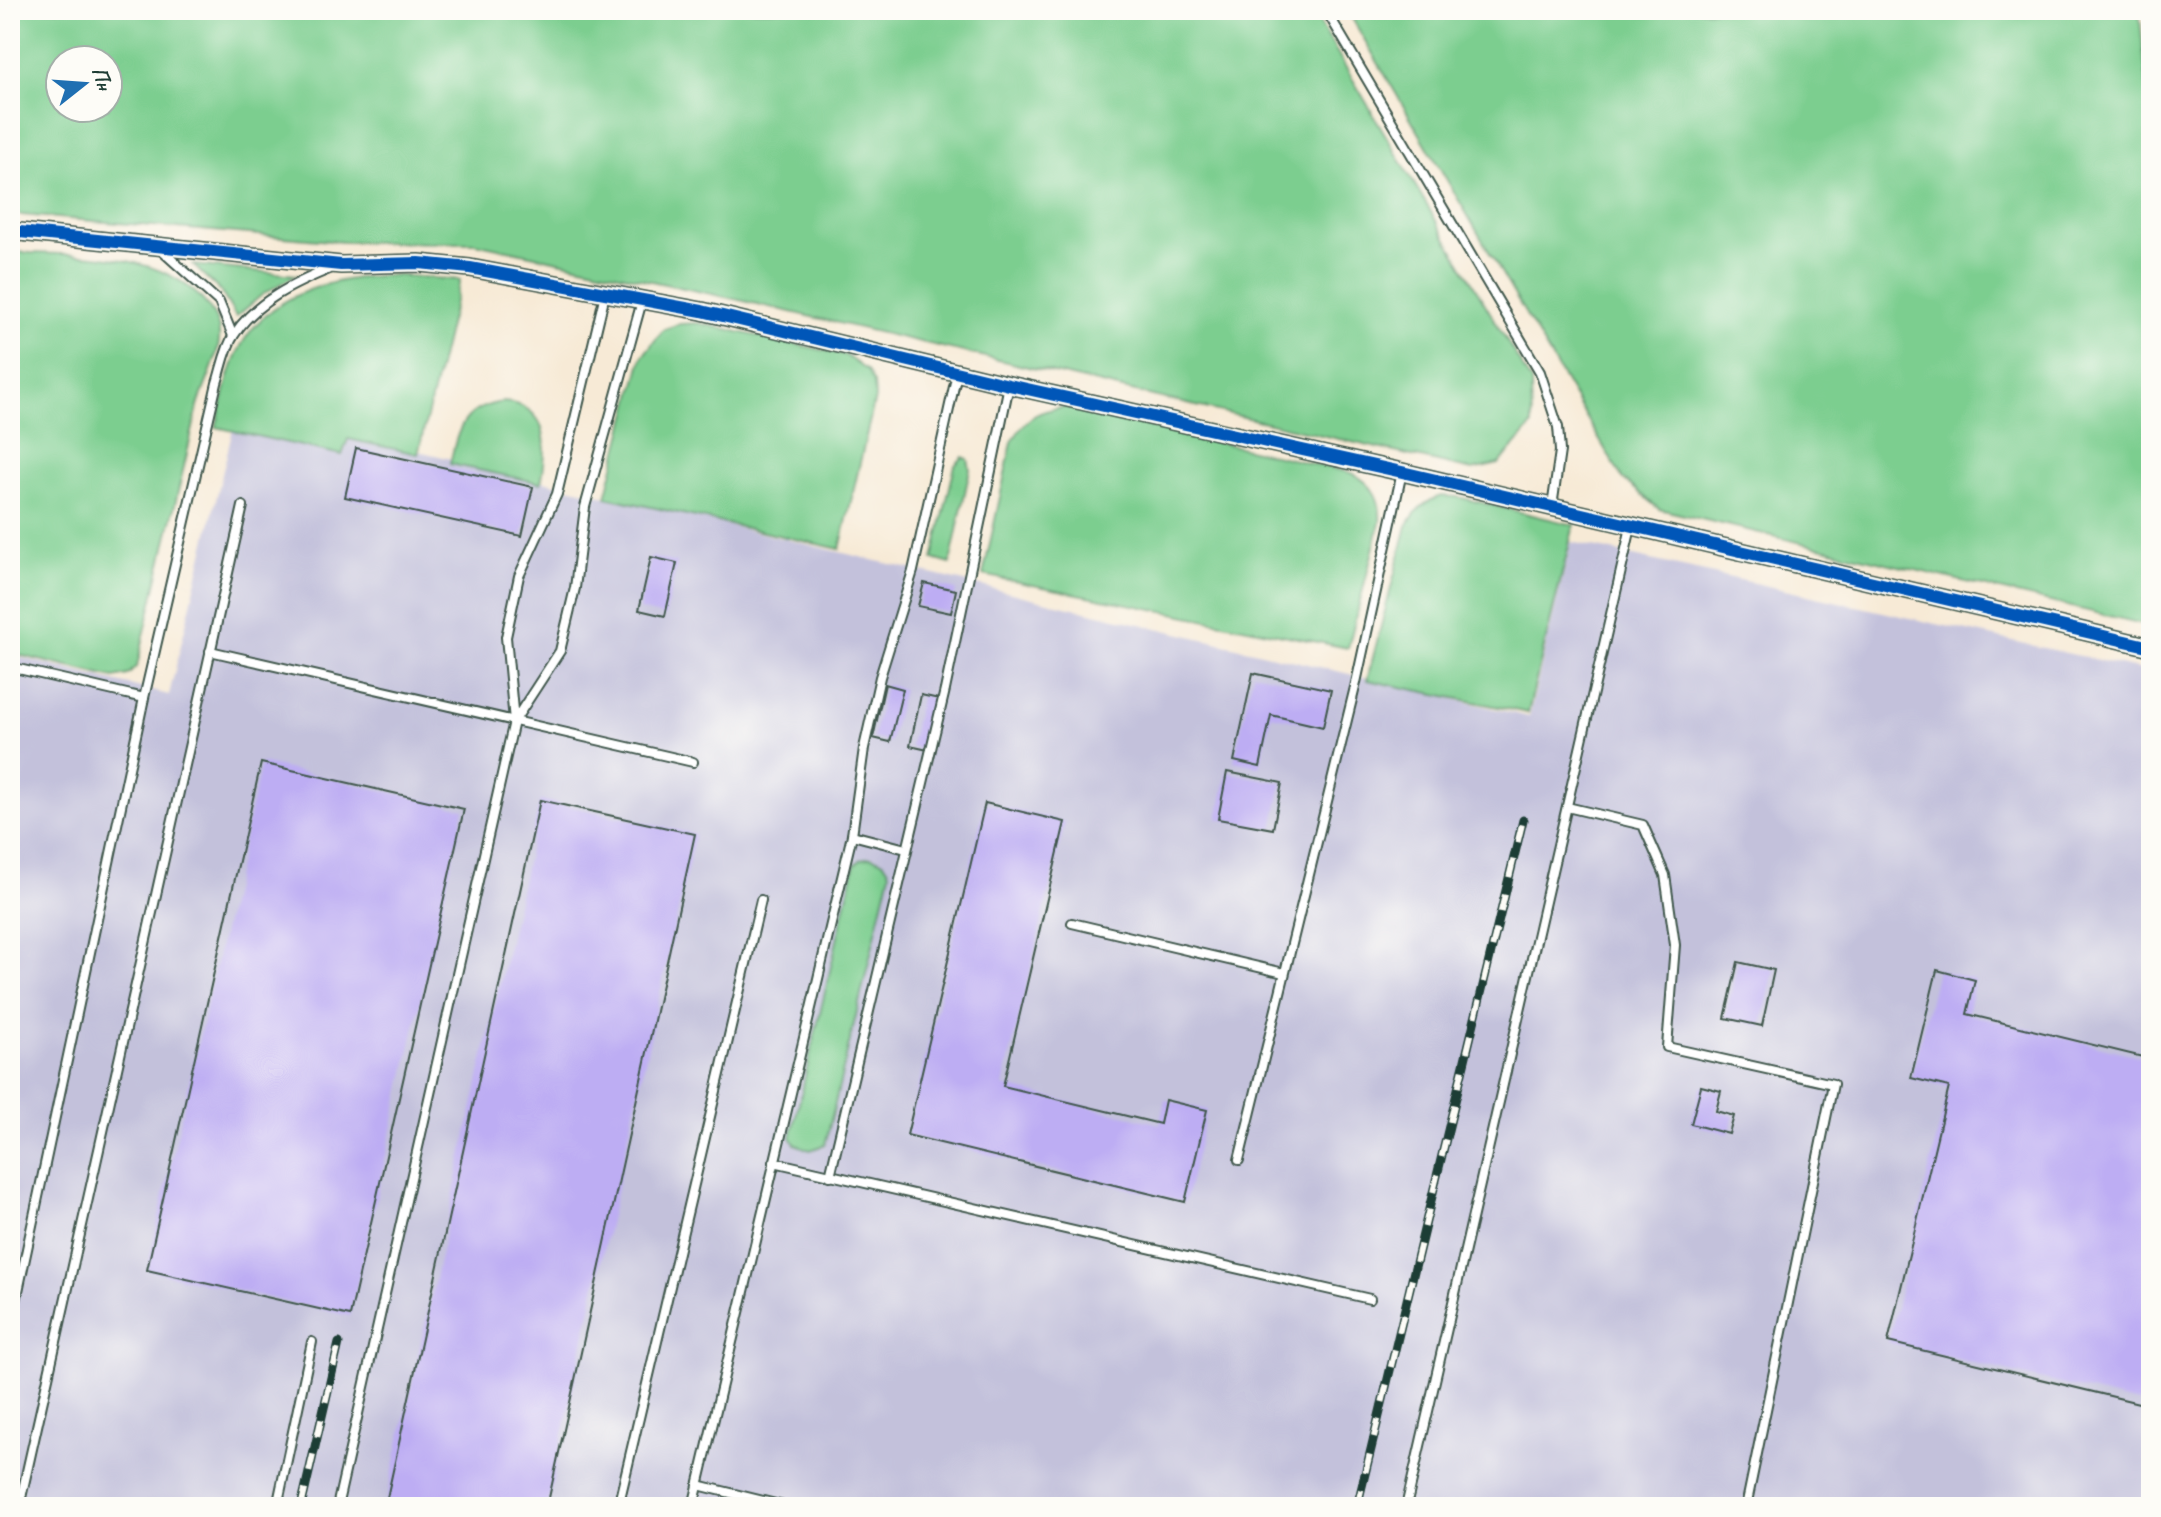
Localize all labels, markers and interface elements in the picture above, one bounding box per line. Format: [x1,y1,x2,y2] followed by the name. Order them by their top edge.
[44,44,124,124] north arrow
[85,63,119,95] text: Пн

